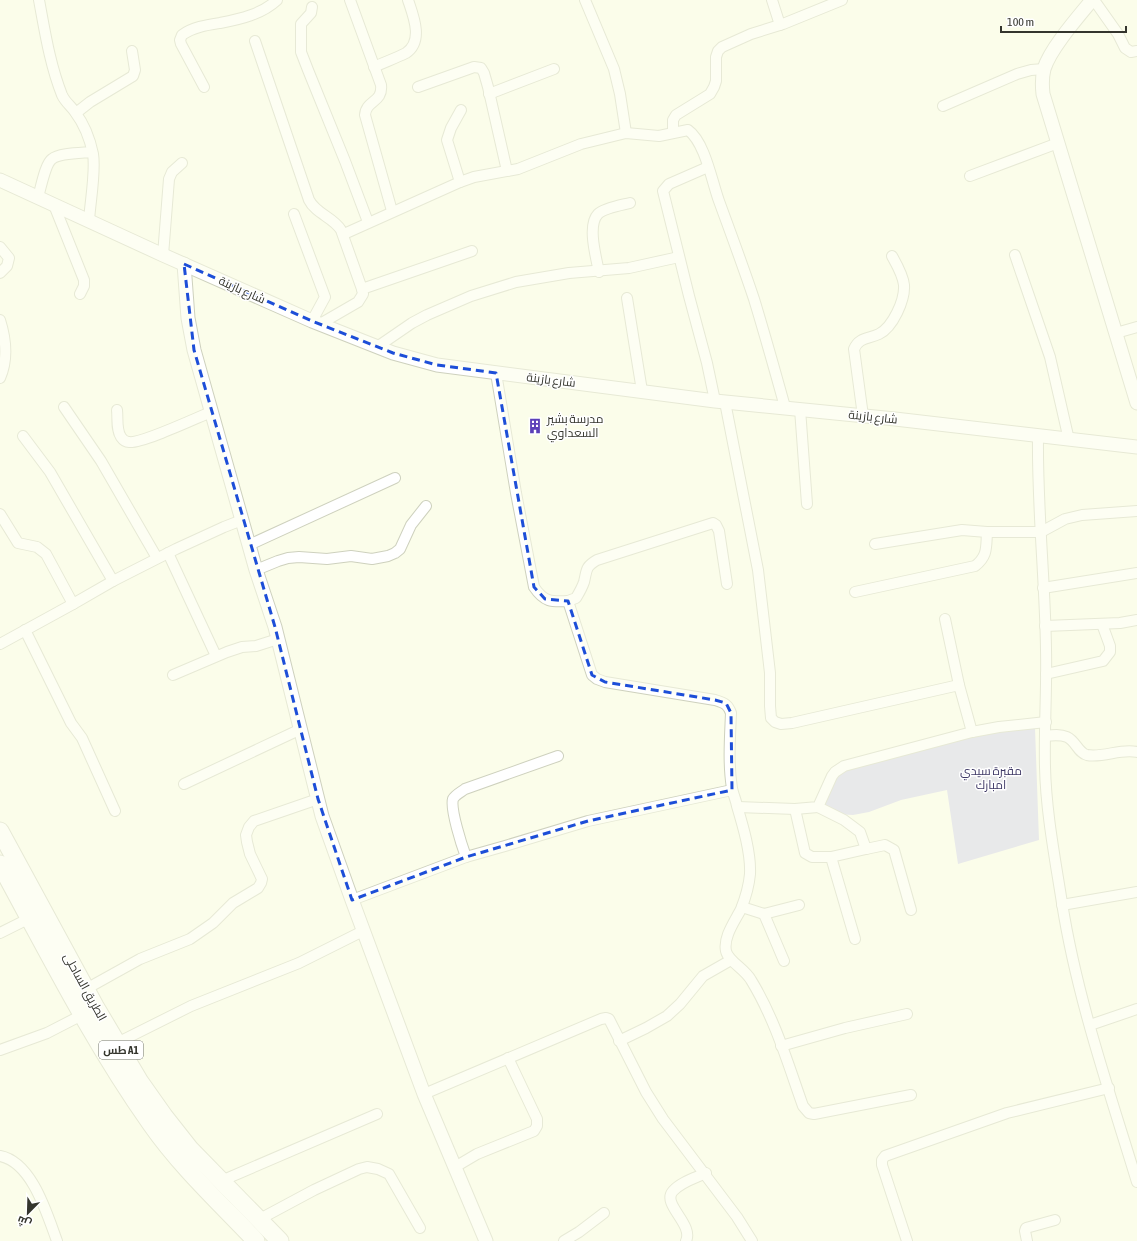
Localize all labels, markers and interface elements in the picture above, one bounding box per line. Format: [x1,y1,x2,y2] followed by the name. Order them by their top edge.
[1001,8,1126,34] scale bar
[1007,15,1034,29] text: 100 m
[216,274,267,307] street label: شارع بازينة
[525,370,576,391] street label: شارع بازينة
[848,407,898,428] street label: شارع بازينة
[546,412,603,443] place label: مدرسة بشير السعداوي
[526,417,544,435] building icon: مدرسة بشير السعداوي
[960,764,1022,792] park label: مقبرة سيدي امبارك
[61,951,109,1023] street label: الطريق الساحلى
[99,1041,143,1059] road number: طس A1
[8,1193,48,1233] north arrow
[15,1213,33,1230] text: ش

